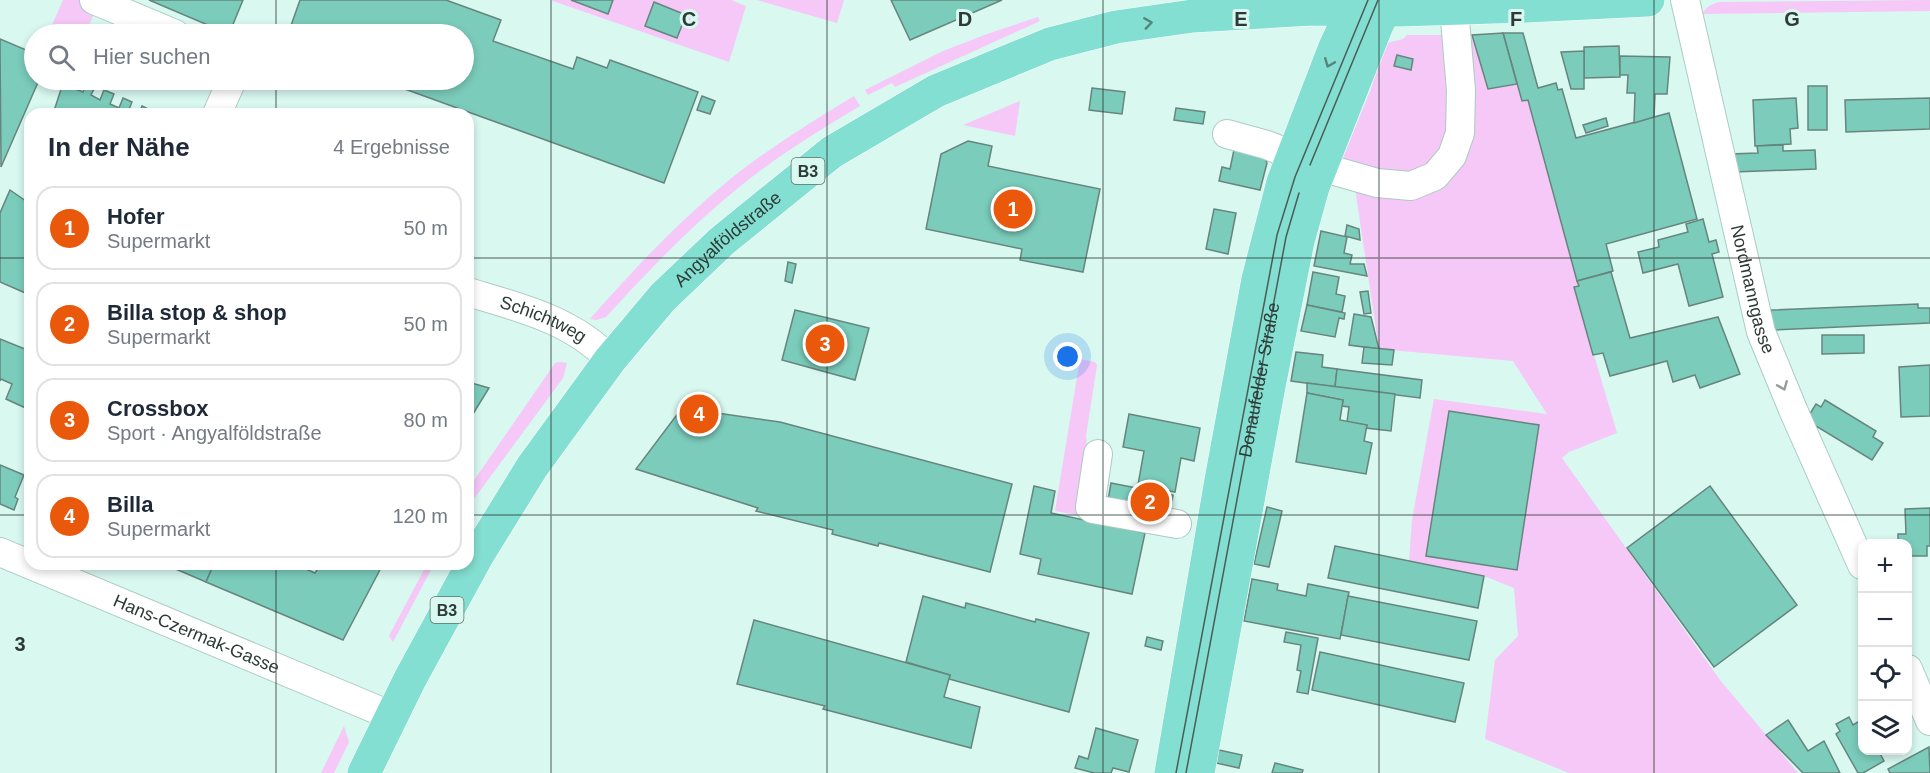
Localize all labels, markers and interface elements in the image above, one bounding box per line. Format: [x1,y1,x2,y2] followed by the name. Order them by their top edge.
[682,8,696,30] text: C
[958,8,972,30] text: D
[1234,8,1248,30] text: E
[1510,8,1522,30] text: F
[1784,8,1800,30] text: G
[1143,17,1153,29] one-way arrow
[24,24,474,90] search box
[45,41,78,74] icon: search
[93,44,210,69] text: Hier suchen
[1324,56,1336,67] one-way arrow
[48,132,190,162] text: In der Nähe
[333,136,450,158] text: 4 Ergebnisse
[792,158,824,184] road number: B3
[994,186,1032,232] pin: 1
[670,187,785,291] street label: Angyalföldstraße
[107,204,164,229] text: Hofer
[64,217,75,239] text: 1
[404,217,448,239] text: 50 m
[1727,223,1779,357] street label: Nordmanngasse
[107,230,210,252] text: Supermarkt
[498,292,590,347] street label: Schichtweg
[107,300,287,325] text: Billa stop & shop
[1235,301,1284,459] street label: Donaufelder Straße
[64,313,75,335] text: 2
[404,313,448,335] text: 50 m
[806,322,844,366] pin: 3
[107,326,210,348] text: Supermarkt
[1053,342,1082,371] your location
[1776,380,1788,391] one-way arrow
[680,392,718,436] pin: 4
[107,396,208,421] text: Crossbox
[64,409,75,431] text: 3
[404,409,448,431] text: 80 m
[107,422,322,444] text: Sport · Angyalföldstraße
[1130,480,1170,524] pin: 2
[107,492,153,517] text: Billa
[64,505,75,527] text: 4
[392,505,448,527] text: 120 m
[107,518,210,540] text: Supermarkt
[1858,539,1912,755] map controls
[1858,539,1912,593] button: +
[110,591,283,678] street label: Hans-Czermak-Gasse
[1858,593,1912,647] button: −
[430,597,464,623] road number: B3
[14,633,26,655] text: 3
[1858,647,1912,701] button: locate
[1858,701,1912,755] button: layers

